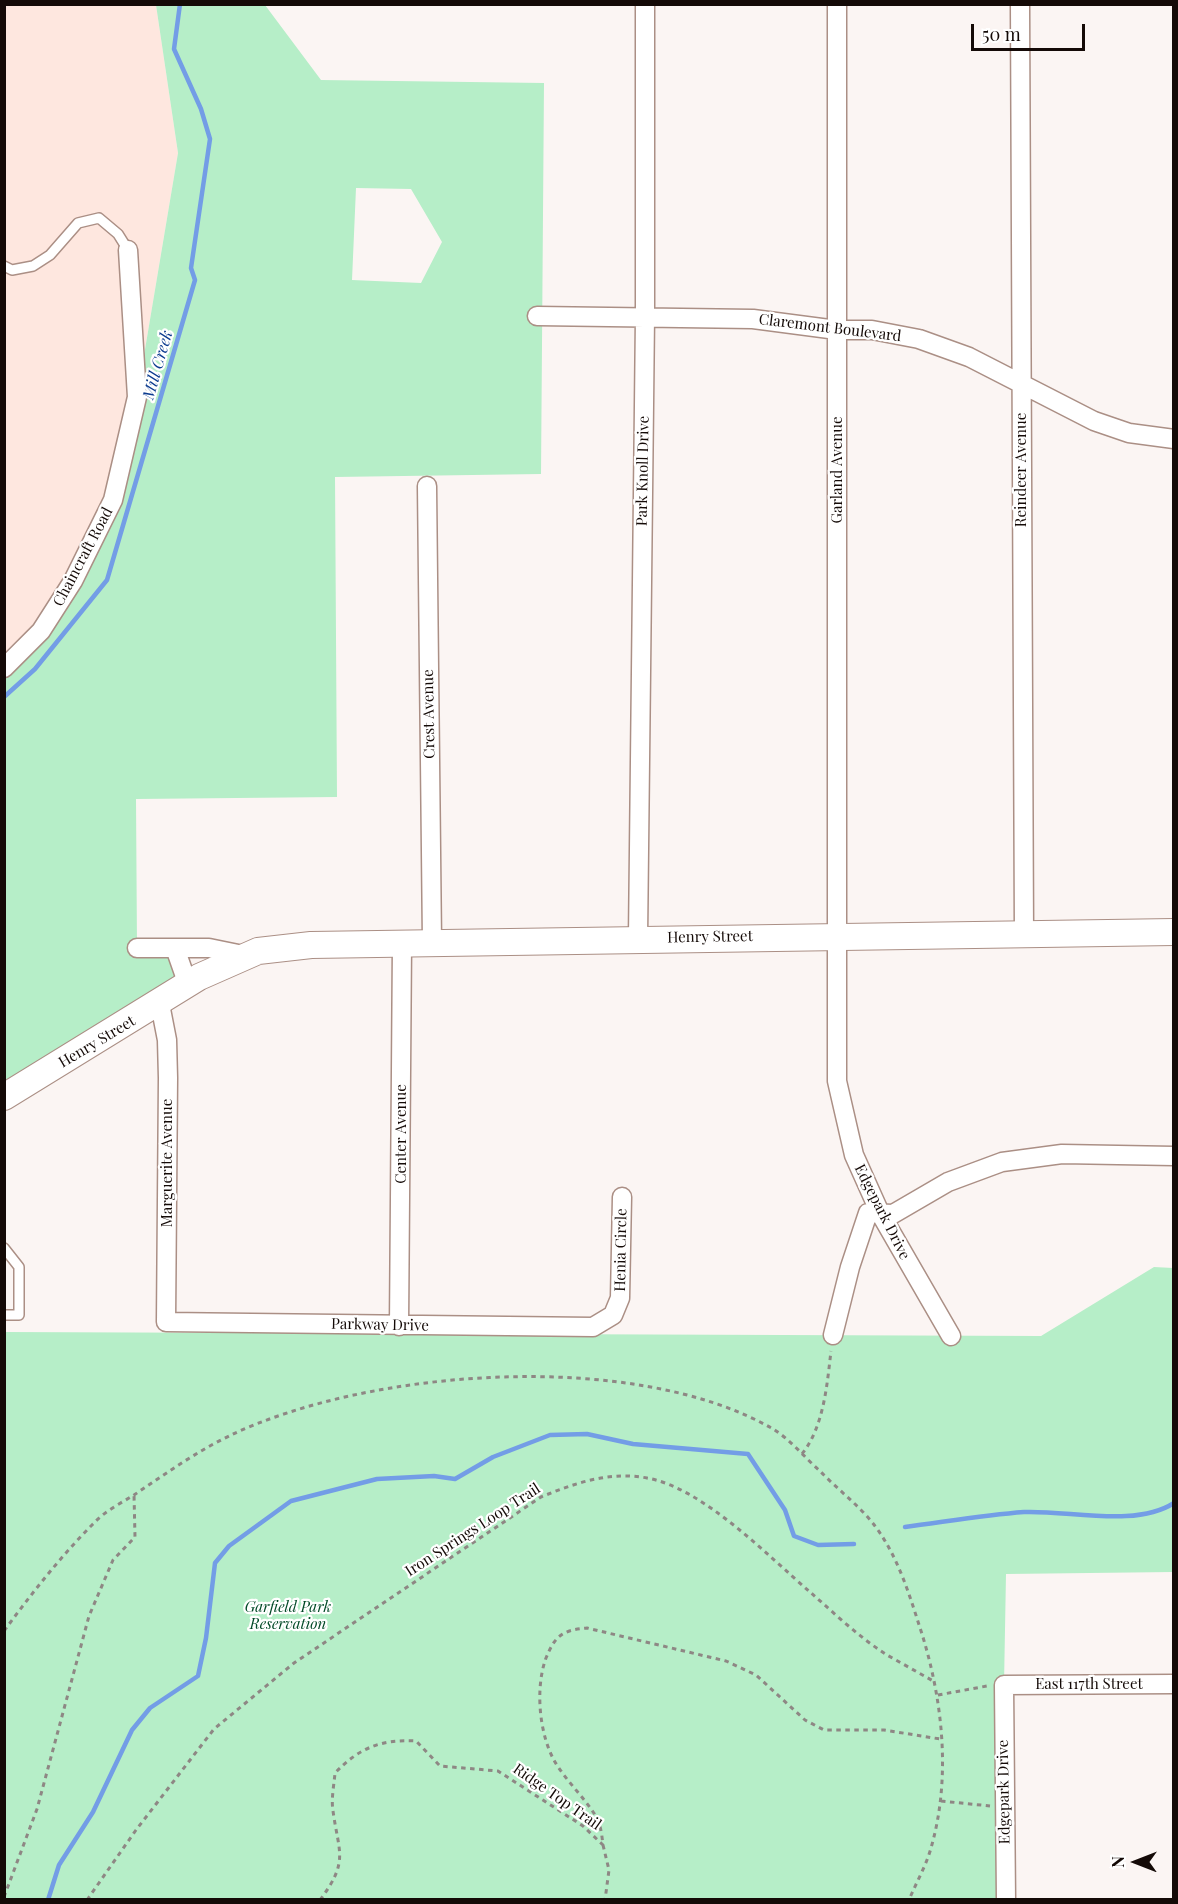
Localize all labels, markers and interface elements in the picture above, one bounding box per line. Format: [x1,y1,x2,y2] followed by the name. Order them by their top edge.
[974,12,1088,50] scale bar
[982,22,1021,46] text: 50 m
[758,310,902,346] street label: Claremont Boulevard
[139,328,177,402] water label: Mill Creek
[1012,413,1030,527] street label: Reindeer Avenue
[633,416,653,526] street label: Park Knoll Drive
[828,417,846,523] street label: Garland Avenue
[49,504,117,610] street label: Chaincraft Road
[419,669,439,759] street label: Crest Avenue
[667,927,753,947] street label: Henry Street
[56,1012,138,1072] street label: Henry Street
[392,1084,410,1184] street label: Center Avenue
[158,1099,176,1227] street label: Marguerite Avenue
[850,1161,914,1263] street label: Edgepark Drive
[611,1208,631,1292] street label: Henia Circle
[331,1315,429,1335] street label: Parkway Drive
[402,1480,544,1580] street label: Iron Springs Loop Trail
[245,1598,331,1633] park label: Garfield Park Reservation
[1035,1675,1143,1693] street label: East 117th Street
[994,1740,1014,1844] street label: Edgepark Drive
[509,1760,605,1834] street label: Ridge Top Trail
[1106,1832,1166,1892] north arrow
[1107,1856,1128,1868] text: N

